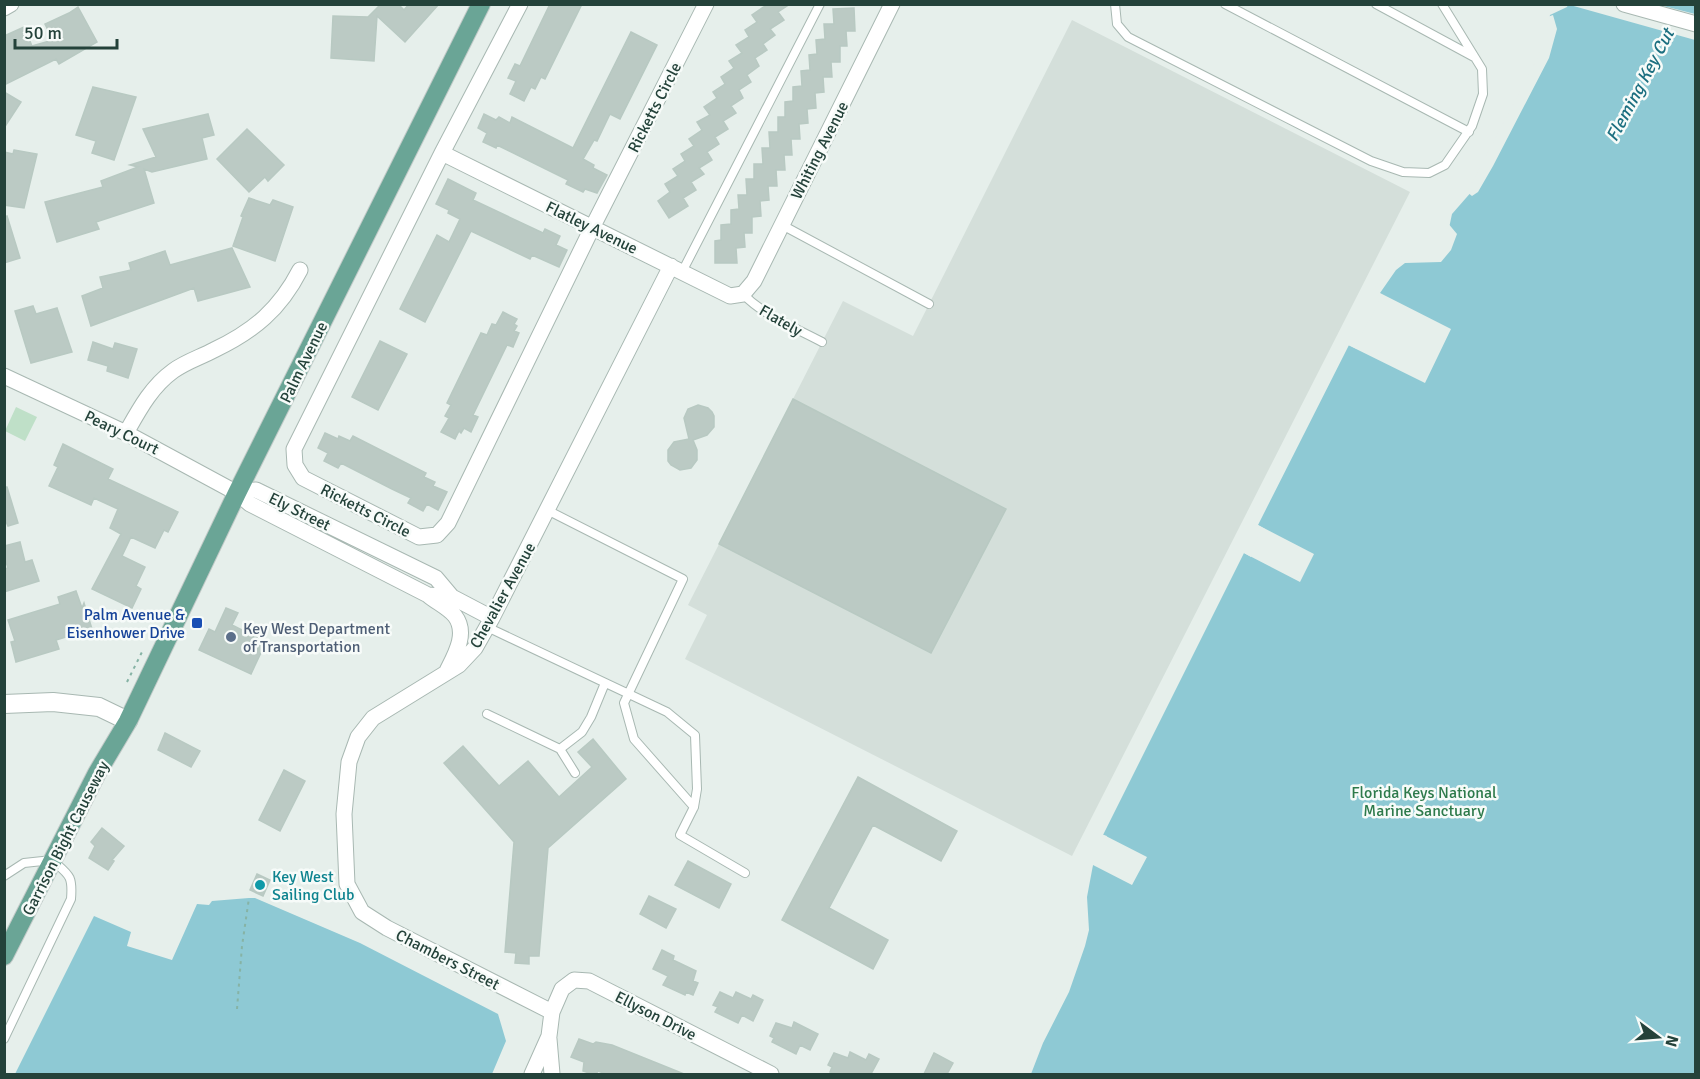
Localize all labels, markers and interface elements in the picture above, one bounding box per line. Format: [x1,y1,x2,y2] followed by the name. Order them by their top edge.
[15,12,117,50] scale bar
[24,22,62,44] text: 50 m
[1601,22,1680,145] water label: Fleming Key Cut
[624,59,686,156] street label: Ricketts Circle
[787,98,853,203] street label: Whiting Avenue
[542,197,641,259] street label: Flatley Avenue
[755,301,806,341] street label: Flately
[276,319,332,406] street label: Palm Avenue
[81,406,162,460] street label: Peary Court
[317,480,414,542] street label: Ricketts Circle
[265,488,334,536] street label: Ely Street
[466,539,540,652] street label: Chevalier Avenue
[66,605,185,643] place label: Palm Avenue & Eisenhower Drive
[190,616,204,630] marker: Palm Avenue & Eisenhower Drive
[243,619,390,657] place label: Key West Department of Transportation
[224,630,238,644] marker: Key West Department of Transportation
[18,757,114,919] street label: Garrison Bight Causeway
[1351,783,1497,821] park label: Florida Keys National Marine Sanctuary
[272,867,354,905] place label: Key West Sailing Club
[253,878,267,892] marker: Key West Sailing Club
[392,925,503,995] street label: Chambers Street
[611,987,700,1045] street label: Ellyson Drive
[1628,1007,1688,1067] north arrow
[1660,1033,1683,1049] text: N

